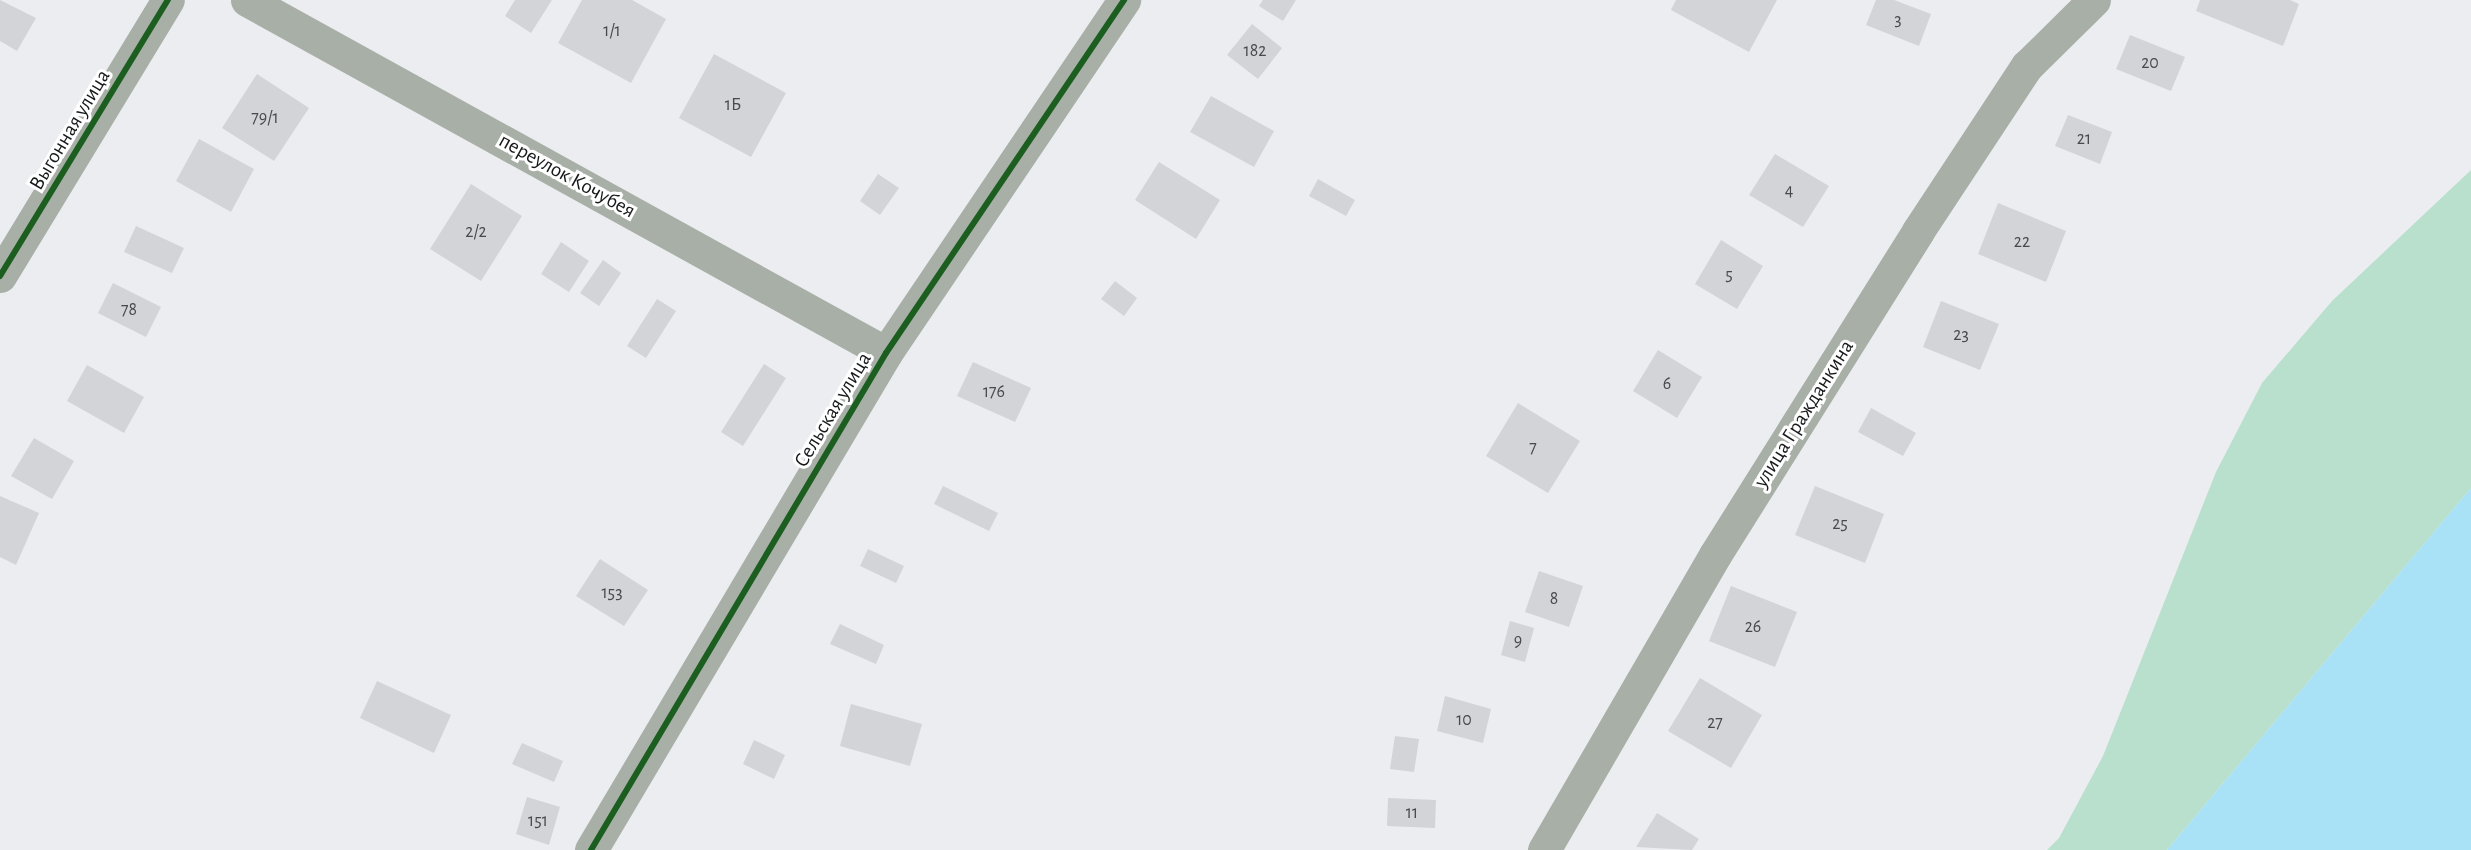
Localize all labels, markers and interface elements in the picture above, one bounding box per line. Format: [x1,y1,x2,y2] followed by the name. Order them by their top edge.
[1894,9,1902,31] house number: 3
[603,20,621,42] house number: 1/1
[1244,40,1266,62] house number: 182
[2141,52,2159,74] house number: 20
[24,65,116,195] street label: Выгонная улица
[725,94,741,116] house number: 1Б
[251,107,279,129] house number: 79/1
[494,128,640,224] street label: переулок Кочубея
[2077,128,2091,150] house number: 21
[1785,180,1793,202] house number: 4
[465,221,487,243] house number: 2/2
[2014,231,2030,253] house number: 22
[1725,264,1733,286] house number: 5
[121,299,137,321] house number: 78
[1953,324,1969,346] house number: 23
[1749,336,1859,492] street label: улица Гражданкина
[789,348,877,472] street label: Сельская улица
[1663,373,1671,395] house number: 6
[983,381,1005,403] house number: 176
[1529,437,1537,459] house number: 7
[1832,513,1848,535] house number: 25
[601,582,623,604] house number: 153
[1550,588,1558,610] house number: 8
[1745,616,1761,638] house number: 26
[1514,630,1522,652] house number: 9
[1456,709,1472,731] house number: 10
[1707,712,1723,734] house number: 27
[1406,802,1418,824] house number: 11
[528,810,548,832] house number: 151

